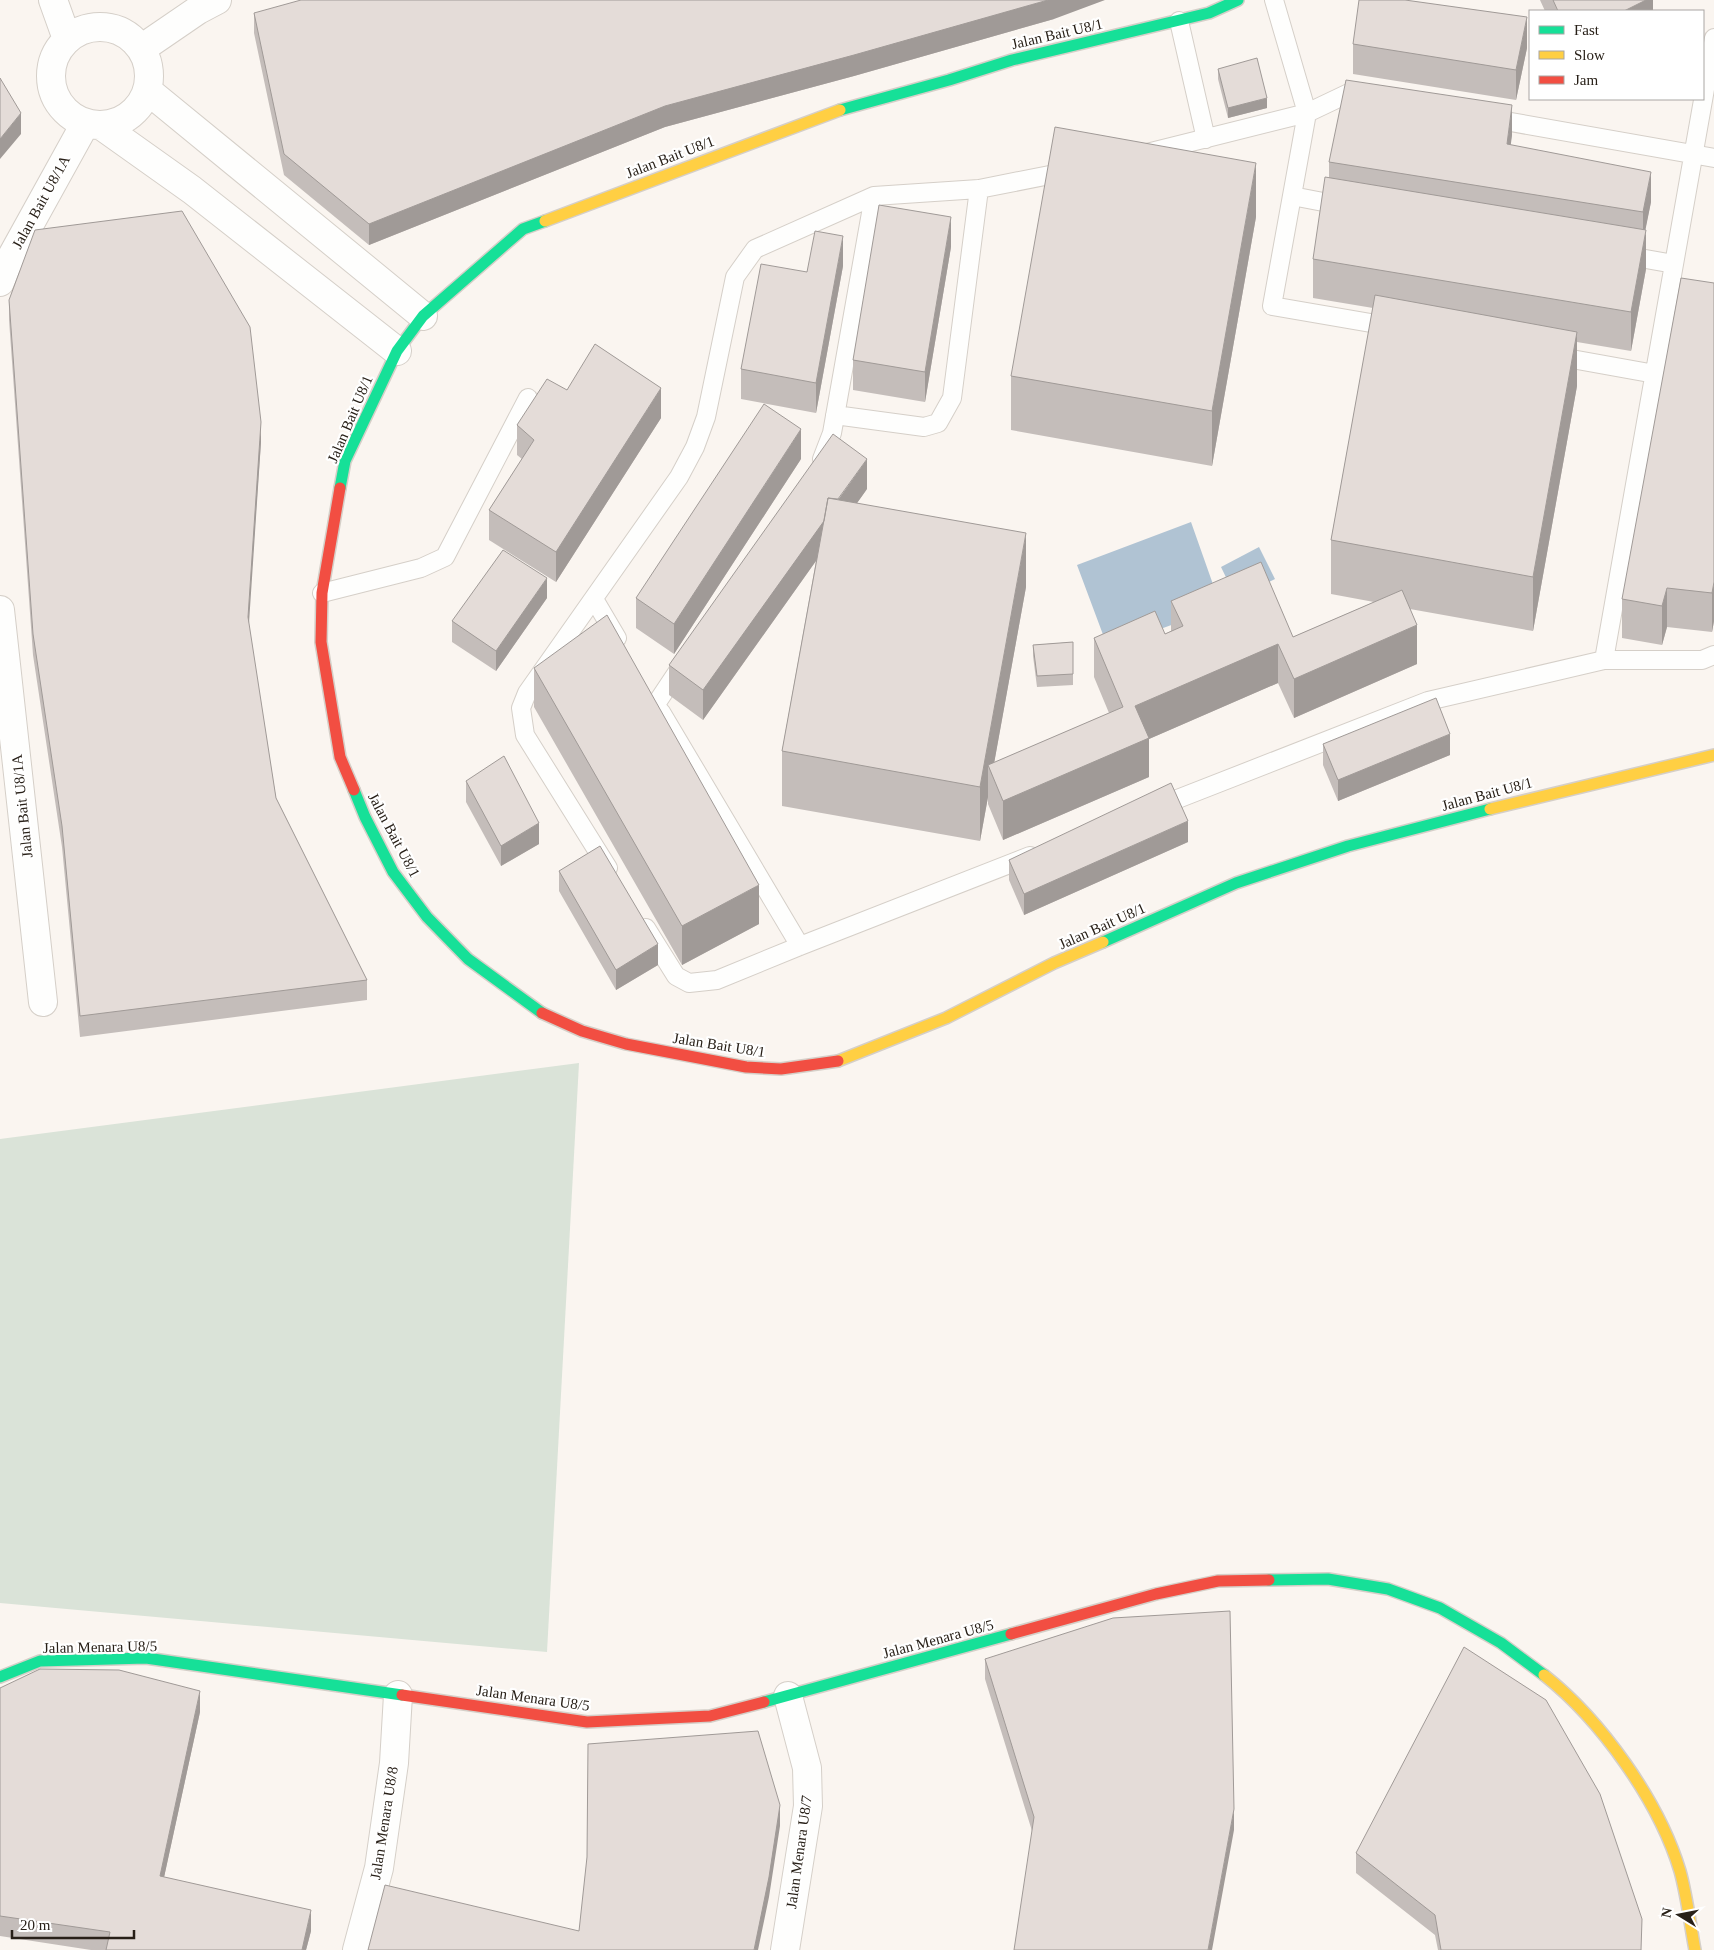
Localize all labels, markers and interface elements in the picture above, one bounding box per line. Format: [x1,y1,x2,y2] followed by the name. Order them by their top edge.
[1529,10,1704,100] legend
[1010,16,1104,52] street label: Jalan Bait U8/1
[1574,22,1600,38] text: Fast
[1574,47,1605,63] text: Slow
[1574,72,1598,88] text: Jam
[624,133,716,181] street label: Jalan Bait U8/1
[9,152,73,251] street label: Jalan Bait U8/1A
[324,373,376,465] street label: Jalan Bait U8/1
[9,753,35,859] street label: Jalan Bait U8/1A
[1440,774,1534,814] street label: Jalan Bait U8/1
[365,790,423,880] street label: Jalan Bait U8/1
[1056,900,1148,952] street label: Jalan Bait U8/1
[672,1030,766,1060] street label: Jalan Bait U8/1
[881,1617,995,1661] street label: Jalan Menara U8/5
[43,1638,157,1656] street label: Jalan Menara U8/5
[475,1682,591,1714] street label: Jalan Menara U8/5
[367,1765,401,1881] street label: Jalan Menara U8/8
[783,1794,815,1910] street label: Jalan Menara U8/7
[1654,1890,1704,1940] north arrow
[1658,1907,1675,1919] text: N
[12,1908,135,1940] scale bar
[20,1917,51,1933] text: 20 m

